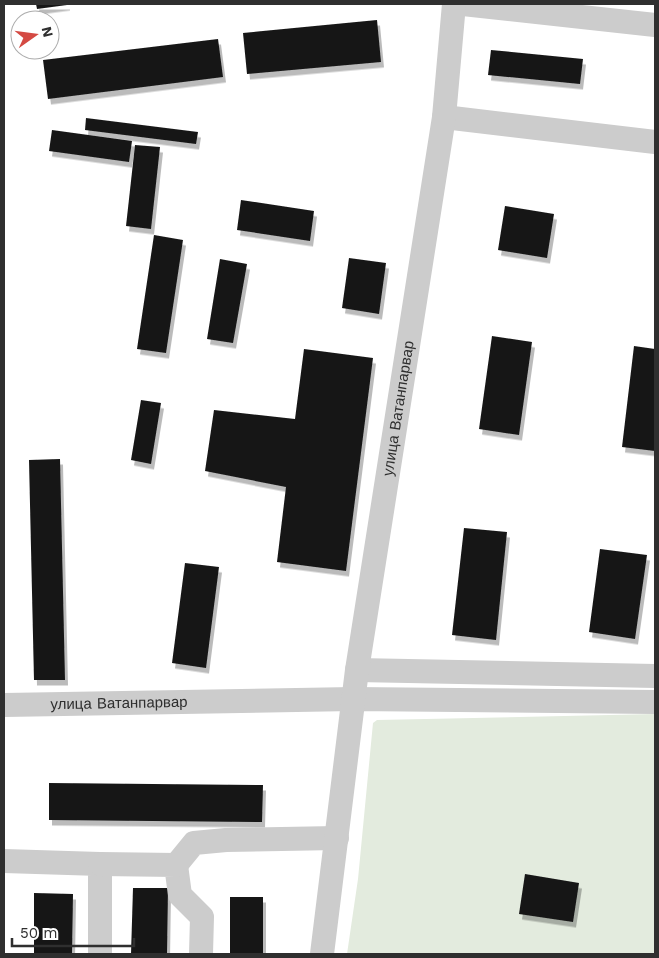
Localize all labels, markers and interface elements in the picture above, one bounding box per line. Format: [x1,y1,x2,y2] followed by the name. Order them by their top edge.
[10,10,60,60] north arrow
[39,25,57,39] text: N
[379,339,418,477] street label: улица Ватанпарвар
[50,693,188,713] street label: улица Ватанпарвар
[12,916,135,948] scale bar
[20,924,57,942] text: 50 m

